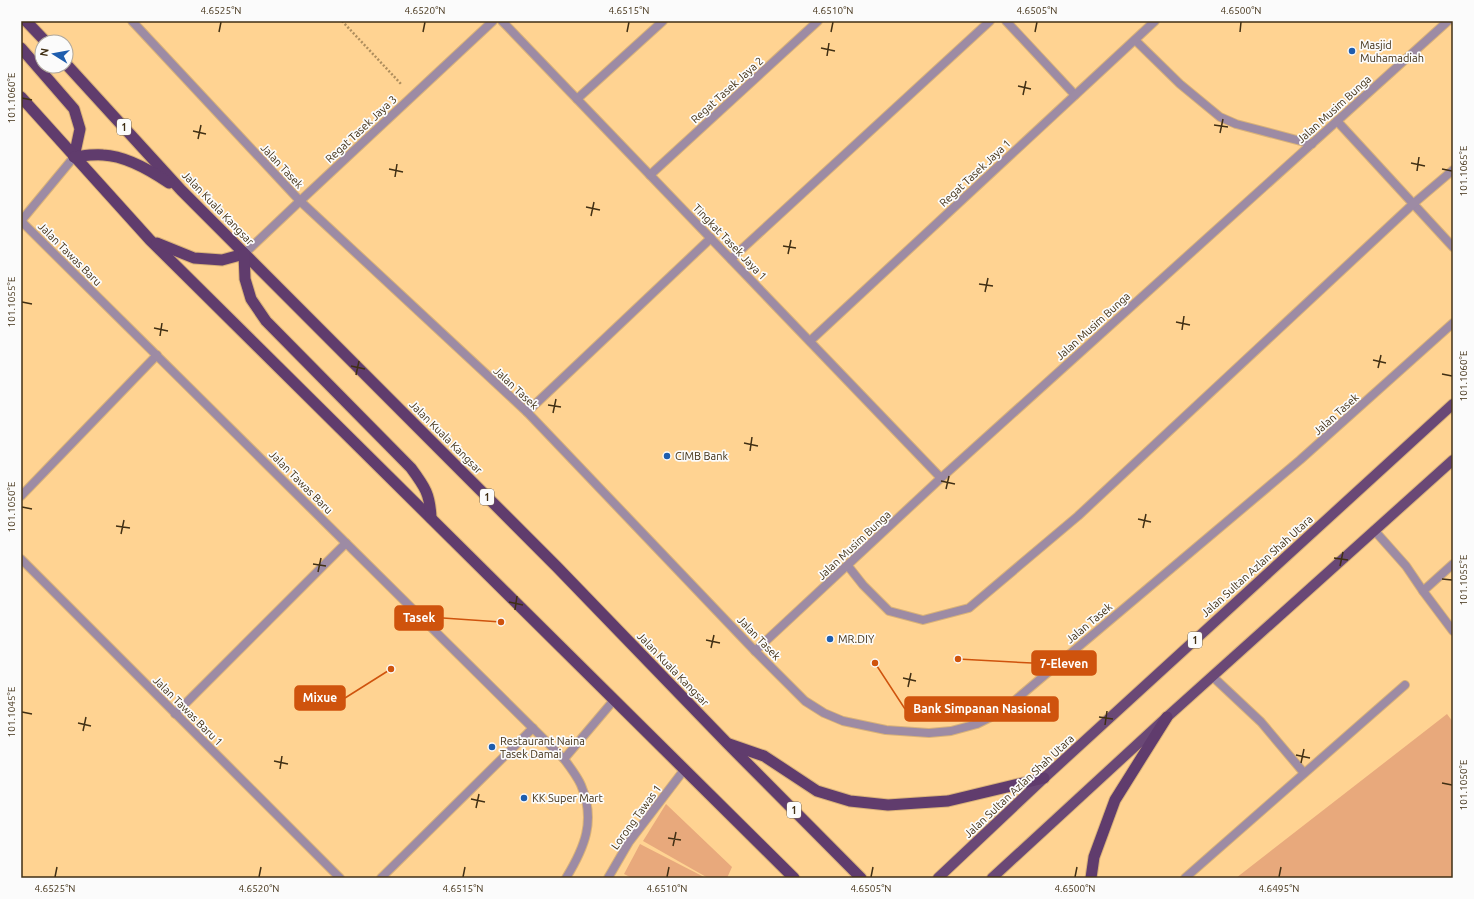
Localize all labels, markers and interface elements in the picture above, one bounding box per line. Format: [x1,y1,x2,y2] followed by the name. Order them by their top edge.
[200,5,242,16] text: 4.6525°N
[404,5,446,16] text: 4.6520°N
[608,5,650,16] text: 4.6515°N
[812,5,854,16] text: 4.6510°N
[1016,5,1058,16] text: 4.6505°N
[1220,5,1262,16] text: 4.6500°N
[34,34,74,74] north arrow
[1360,39,1424,64] place label: Masjid Muhamadiah
[1347,46,1357,56] marker: Masjid Muhamadiah
[38,47,51,57] text: N
[689,55,765,125] street label: Regat Tasek Jaya 2
[6,72,17,123] text: 101.1060°E
[1295,73,1373,145] street label: Jalan Musim Bunga
[323,93,399,165] street label: Regat Tasek Jaya 3
[117,119,131,135] road number: 1
[937,137,1013,209] street label: Regat Tasek Jaya 1
[258,141,306,191] street label: Jalan Tasek
[1458,145,1469,196] text: 101.1065°E
[180,169,257,248] street label: Jalan Kuala Kangsar
[691,202,769,282] street label: Tingkat Tasek Jaya 1
[36,220,104,288] street label: Jalan Tawas Baru
[6,276,17,327] text: 101.1055°E
[1054,290,1132,362] street label: Jalan Musim Bunga
[1458,350,1469,401] text: 101.1060°E
[491,364,541,412] street label: Jalan Tasek
[1311,390,1361,437] street label: Jalan Tasek
[407,398,485,476] street label: Jalan Kuala Kangsar
[267,448,335,516] street label: Jalan Tawas Baru
[675,450,729,462] place label: CIMB Bank
[662,451,672,461] marker: CIMB Bank
[6,481,17,532] text: 101.1050°E
[480,489,494,505] road number: 1
[815,508,893,582] street label: Jalan Musim Bunga
[1199,513,1315,619] street label: Jalan Sultan Azlan Shah Utara
[1458,554,1469,605] text: 101.1055°E
[1064,600,1115,646] street label: Jalan Tasek
[395,606,443,630] callout: Tasek
[403,611,435,624] text: Tasek
[735,614,783,663] street label: Jalan Tasek
[635,630,712,709] street label: Jalan Kuala Kangsar
[1188,632,1202,648] road number: 1
[838,633,875,645] place label: MR.DIY
[825,634,835,644] marker: MR.DIY
[1032,651,1096,675] callout: 7-Eleven
[1040,657,1088,670] text: 7-Eleven
[151,674,225,748] street label: Jalan Tawas Baru 1
[6,686,17,737] text: 101.1045°E
[295,686,345,710] callout: Mixue
[303,691,337,704] text: Mixue
[905,697,1058,721] callout: Bank Simpanan Nasional
[913,702,1051,715] text: Bank Simpanan Nasional
[962,732,1076,840] street label: Jalan Sultan Azlan Shah Utara
[500,735,585,760] place label: Restaurant Naina Tasek Damai
[487,742,497,752] marker: Restaurant Naina Tasek Damai
[1458,759,1469,810] text: 101.1050°E
[609,782,663,852] street label: Lorong Tawas 1
[532,792,604,804] place label: KK Super Mart
[519,793,529,803] marker: KK Super Mart
[787,802,801,818] road number: 1
[34,883,76,894] text: 4.6525°N
[238,883,280,894] text: 4.6520°N
[442,883,484,894] text: 4.6515°N
[646,883,688,894] text: 4.6510°N
[850,883,892,894] text: 4.6505°N
[1054,883,1096,894] text: 4.6500°N
[1258,883,1300,894] text: 4.6495°N

